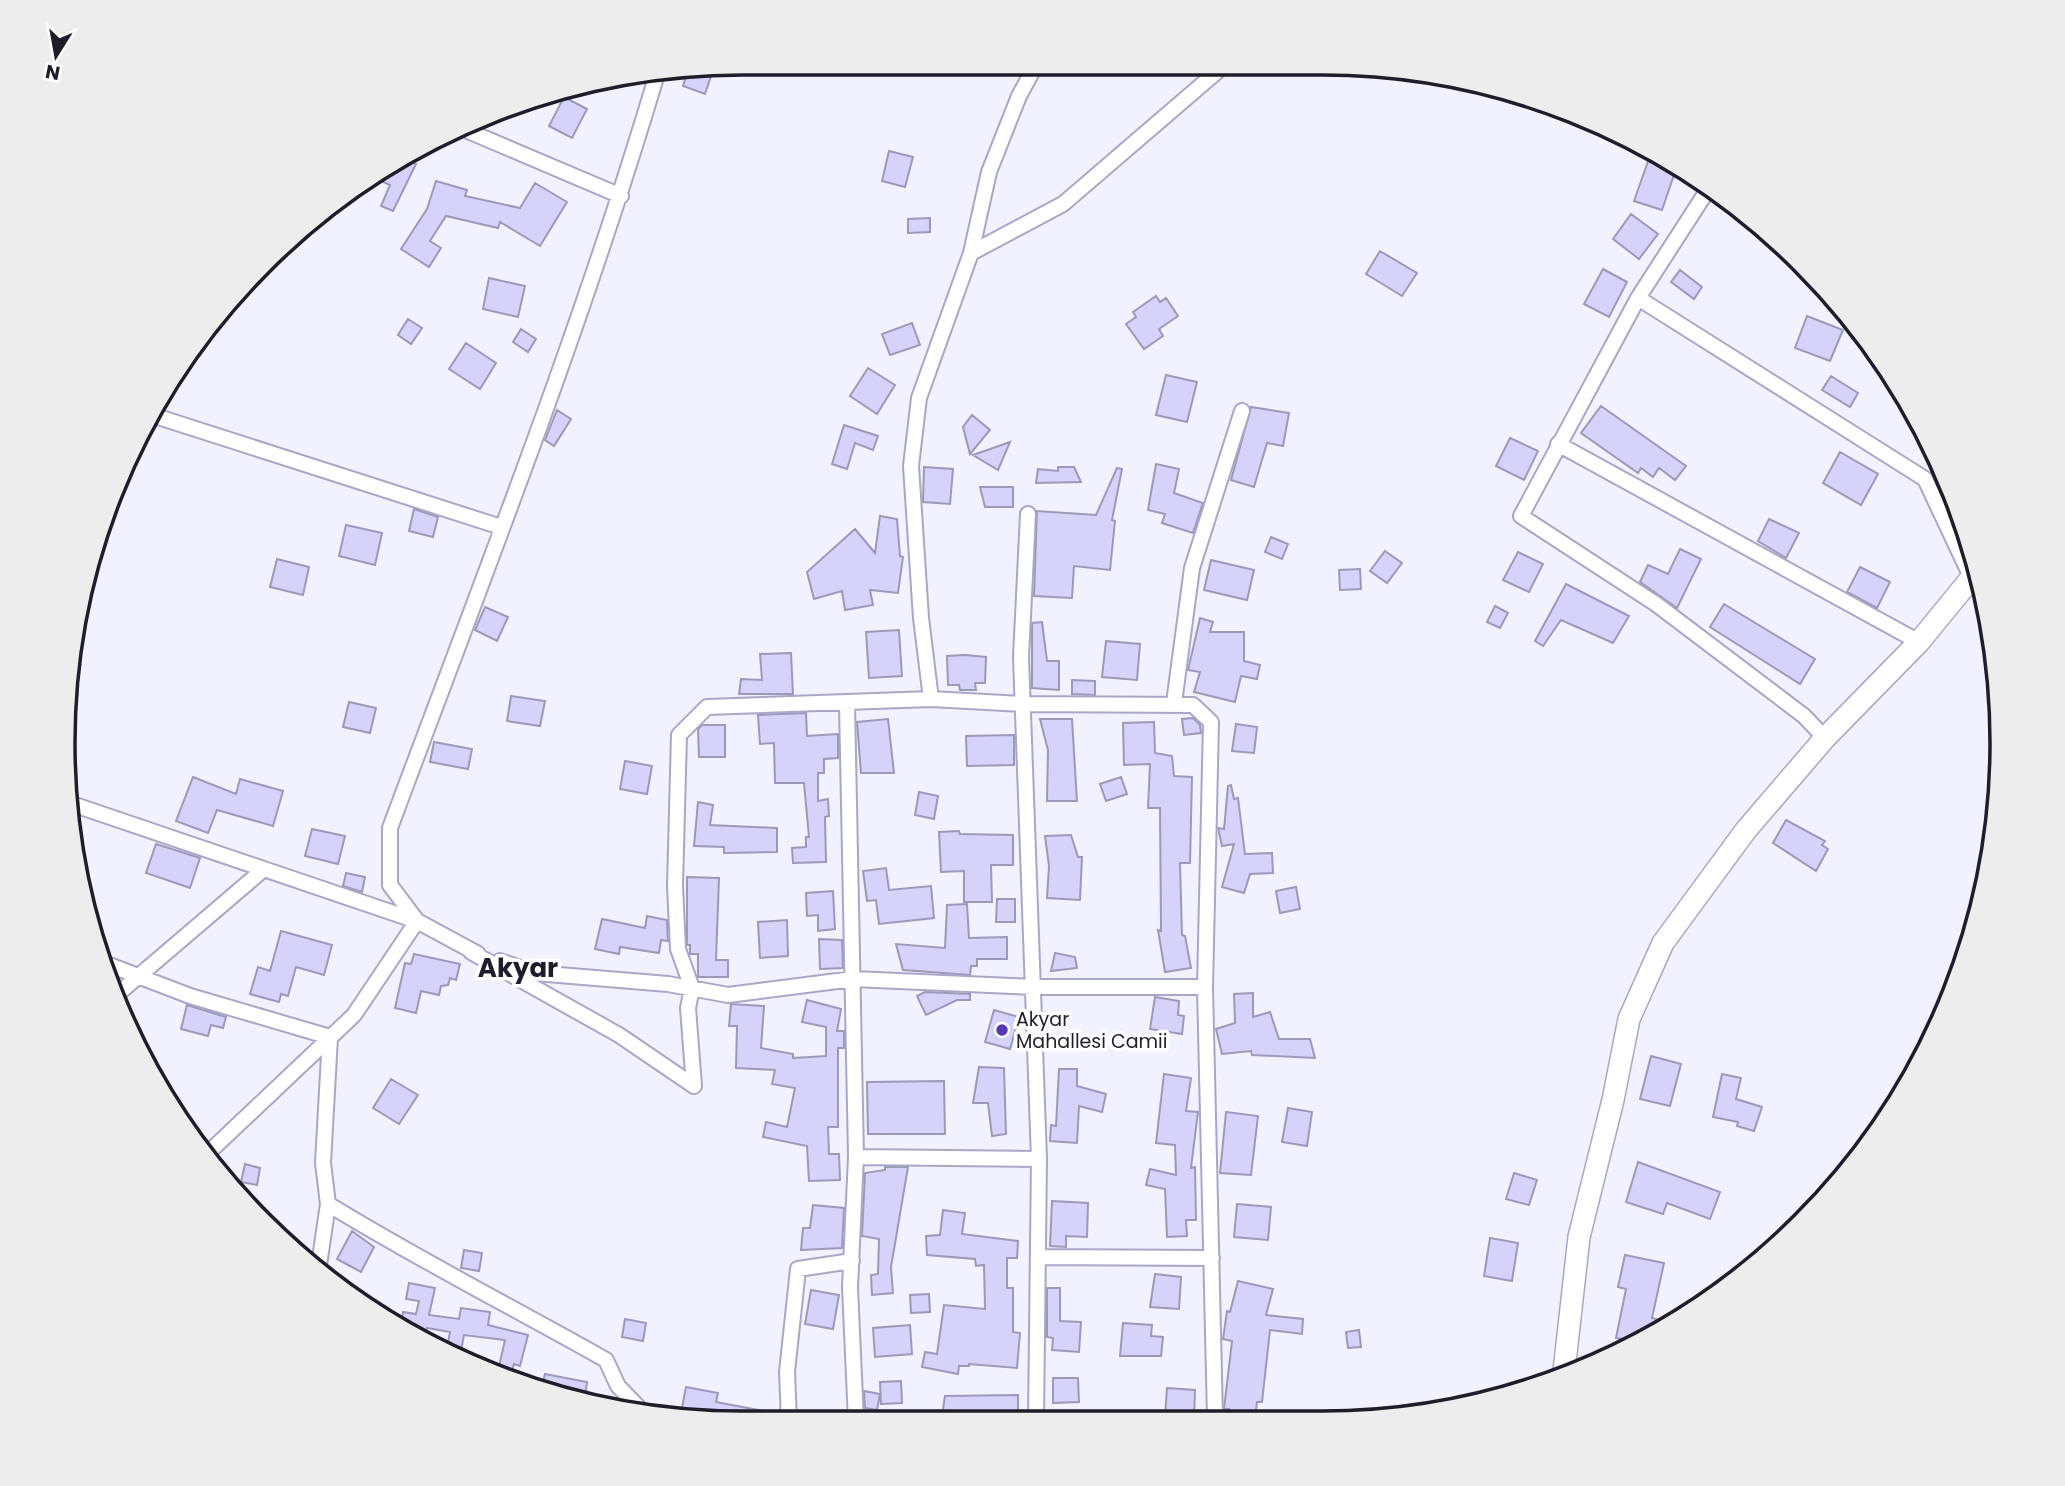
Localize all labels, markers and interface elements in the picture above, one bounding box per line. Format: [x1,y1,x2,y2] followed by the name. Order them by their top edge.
[21,21,91,91] north arrow
[43,58,62,87] text: N
[478,950,558,986] district label: Akyar
[1016,1006,1167,1055] place label: Akyar Mahallesi Camii
[994,1022,1010,1038] marker: Akyar Mahallesi Camii

